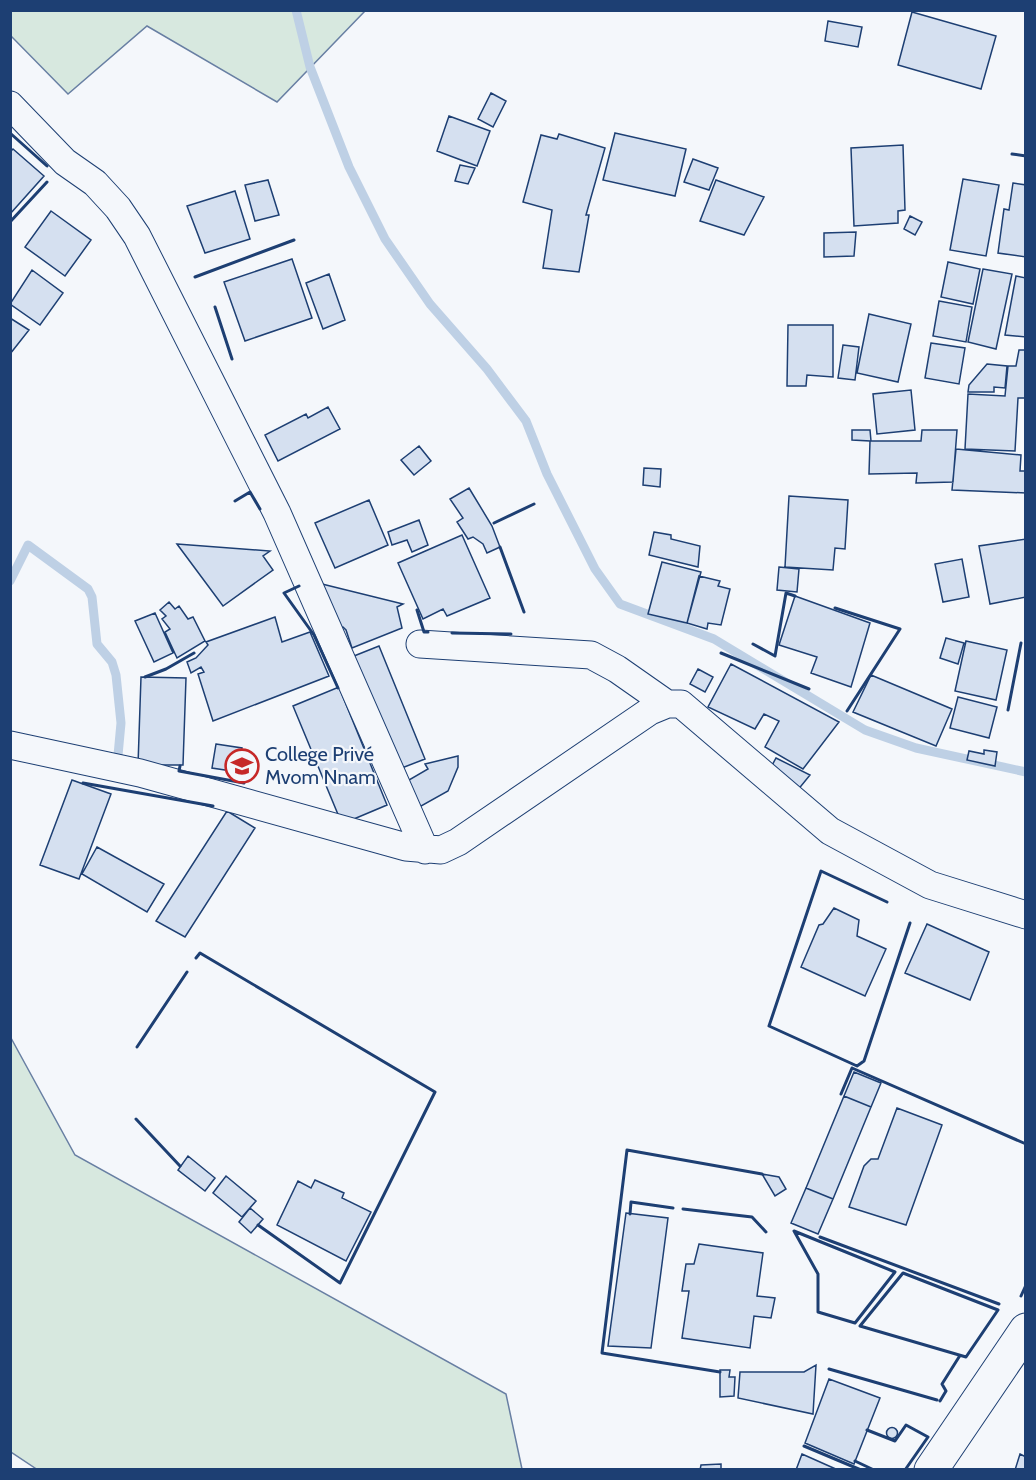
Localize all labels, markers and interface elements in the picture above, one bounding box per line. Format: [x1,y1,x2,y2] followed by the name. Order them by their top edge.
[265,742,376,789] place label: College Privé Mvom Nnam
[224,748,260,784] school or university icon: College Privé Mvom Nnam

